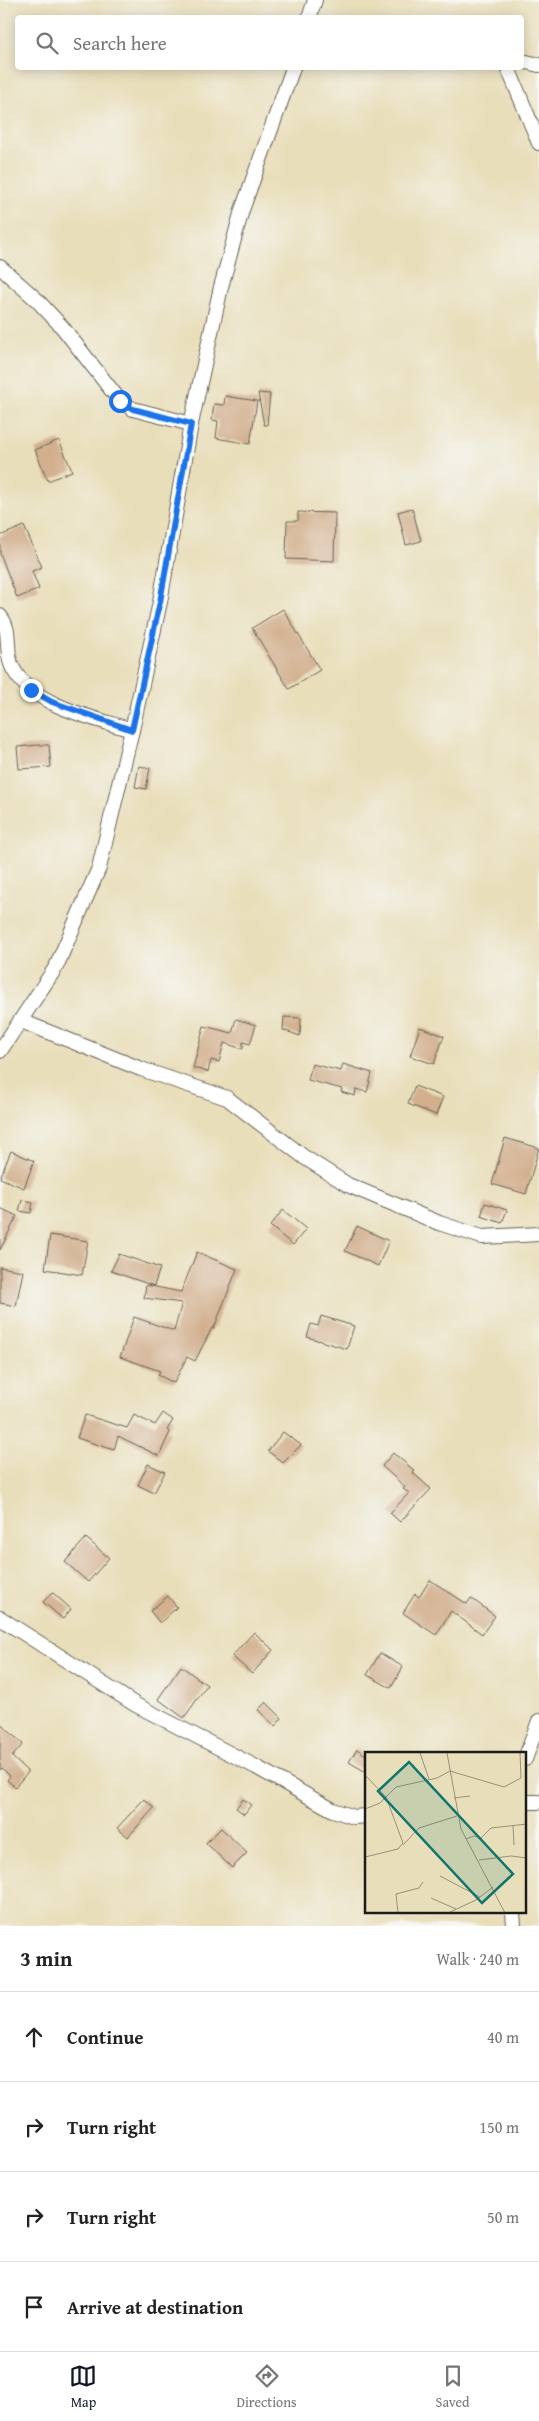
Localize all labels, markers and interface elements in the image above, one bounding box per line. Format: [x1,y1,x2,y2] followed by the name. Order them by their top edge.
[15,15,524,70] search box
[33,29,61,57] icon: search
[73,29,167,57] text: Search here
[109,390,132,413] route start
[20,679,43,702] route end
[365,1752,526,1914] inset map
[20,1943,72,1974] text: 3 min
[436,1947,519,1971] text: Walk · 240 m
[20,2023,48,2051] icon: ahead
[67,2023,144,2051] text: Continue
[487,2025,519,2049] text: 40 m
[20,2113,48,2141] icon: right
[67,2113,156,2141] text: Turn right
[479,2115,519,2139] text: 150 m
[20,2203,48,2231] icon: right
[67,2203,156,2231] text: Turn right
[487,2205,519,2229] text: 50 m
[20,2293,48,2321] icon: arrive
[67,2293,243,2321] text: Arrive at destination
[69,2362,97,2412] tab: Map
[236,2362,297,2412] tab: Directions
[436,2362,470,2412] tab: Saved

